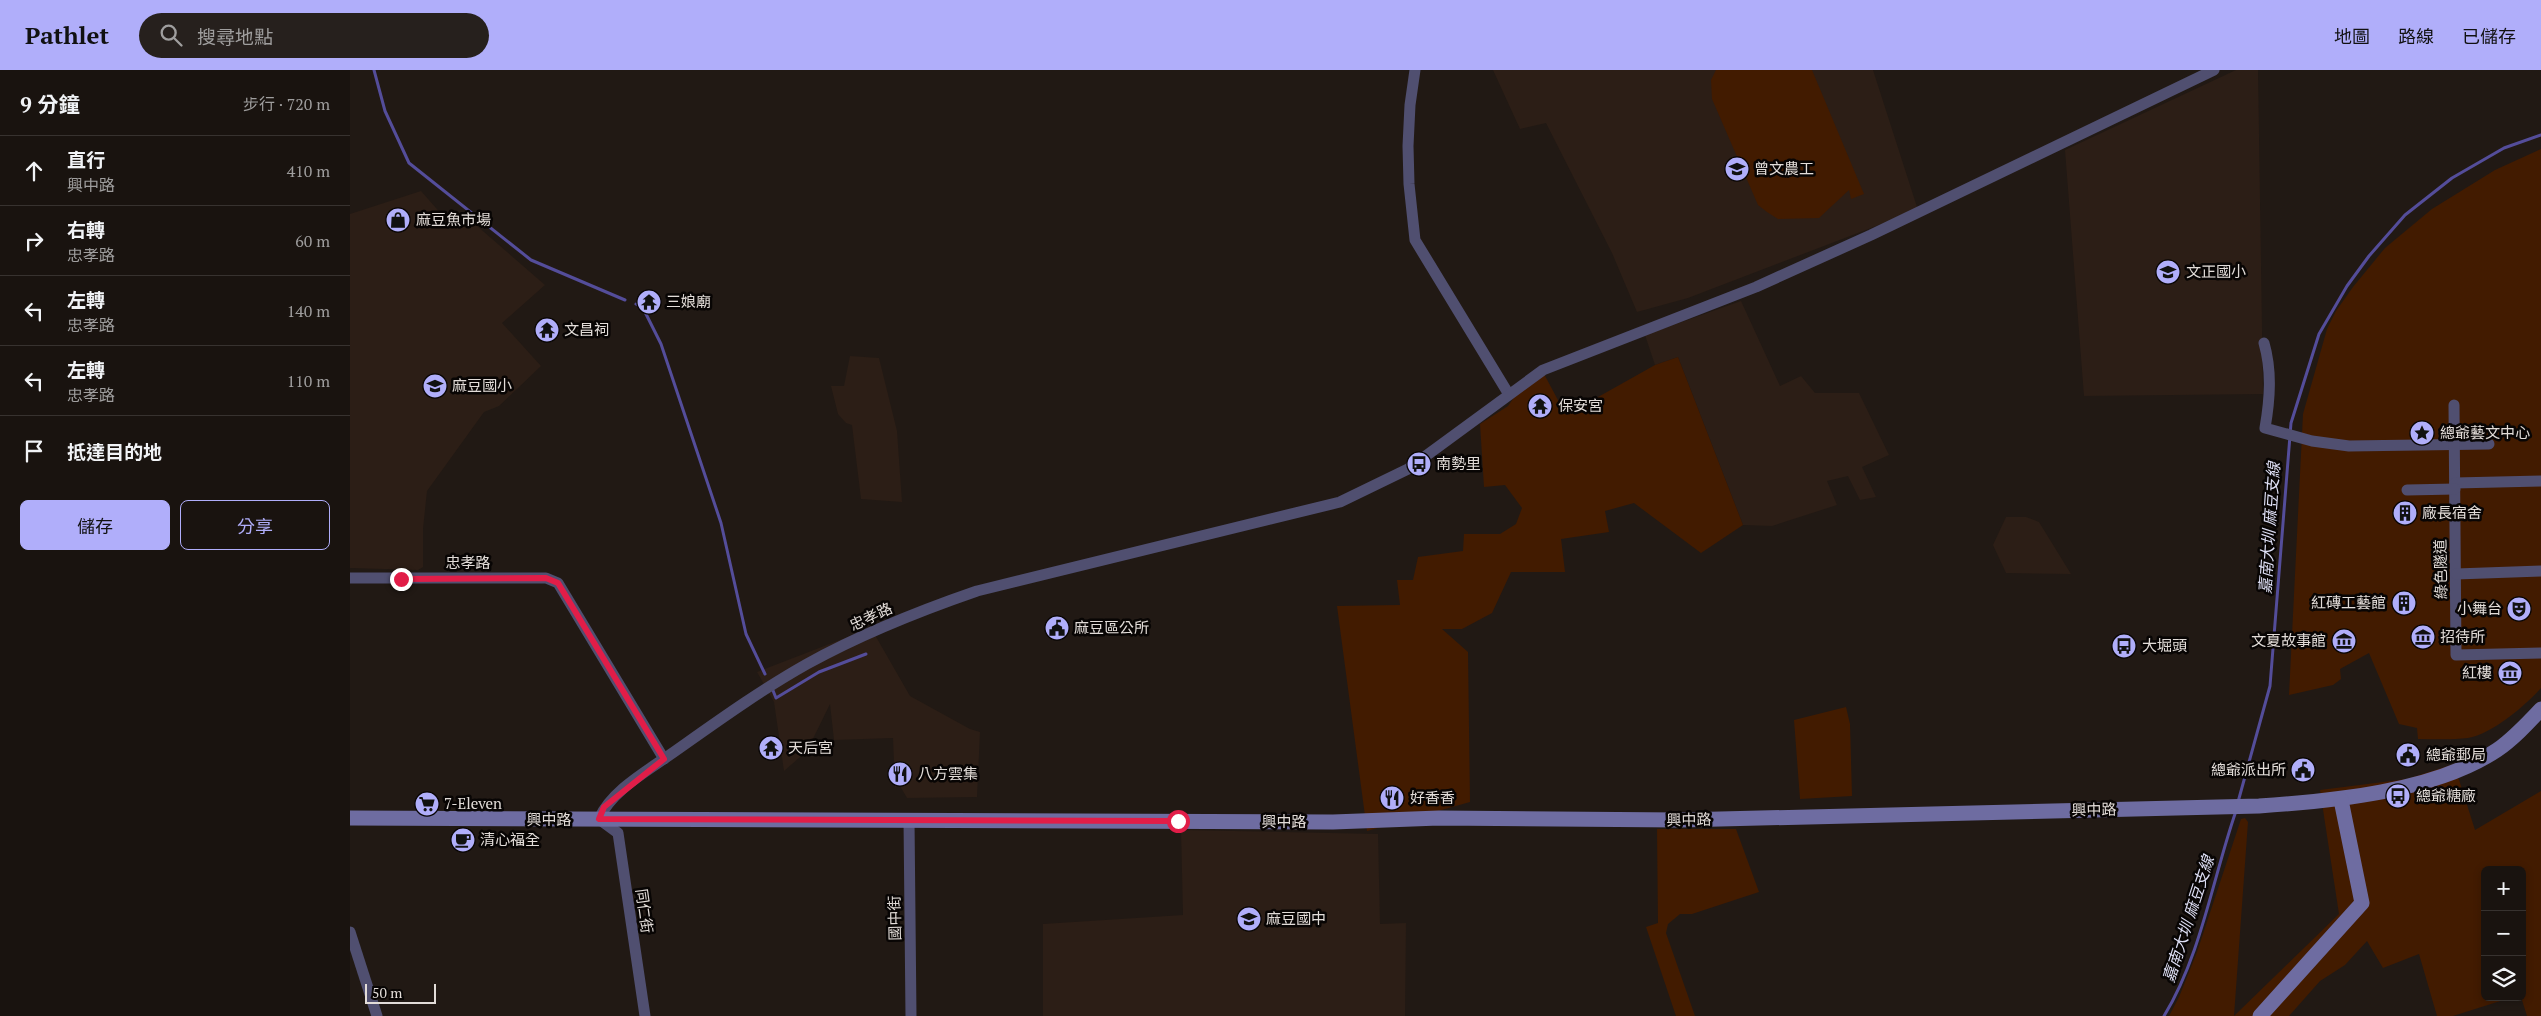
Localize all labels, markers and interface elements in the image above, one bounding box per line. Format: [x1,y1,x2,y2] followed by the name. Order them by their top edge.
[139,13,489,58] search box
[25,19,109,51] text: Pathlet
[157,21,185,49] icon: search
[197,24,273,49] text: 搜尋地點
[2334,24,2370,48] text: 地圖
[2398,24,2434,48] text: 路線
[2462,24,2516,48] text: 已儲存
[20,90,80,118] text: 9 分鐘
[243,93,330,115] text: 步行 · 720 m
[67,147,105,172] text: 直行
[1724,156,1750,182] school or university icon: 曾文農工
[20,157,48,185] icon: ahead
[1754,158,1814,178] place label: 曾文農工
[287,160,330,182] text: 410 m
[67,174,115,196] text: 興中路
[385,207,411,233] shop icon: 麻豆魚市場
[416,209,491,229] place label: 麻豆魚市場
[67,217,105,242] text: 右轉
[20,227,48,255] icon: right
[295,230,330,252] text: 60 m
[67,244,115,266] text: 忠孝路
[2155,259,2181,285] school or university icon: 文正國小
[2186,261,2246,281] place label: 文正國小
[67,287,105,312] text: 左轉
[636,289,662,315] temple icon: 三娘廟
[666,291,711,311] place label: 三娘廟
[20,297,48,325] icon: left
[287,300,330,322] text: 140 m
[67,314,115,336] text: 忠孝路
[534,317,560,343] temple icon: 文昌祠
[564,319,609,339] place label: 文昌祠
[67,357,105,382] text: 左轉
[20,367,48,395] icon: left
[287,370,330,392] text: 110 m
[422,373,448,399] school or university icon: 麻豆國小
[452,375,512,395] place label: 麻豆國小
[67,384,115,406] text: 忠孝路
[1527,393,1553,419] temple icon: 保安宮
[1558,395,1603,415] place label: 保安宮
[2409,420,2435,446] place icon: 總爺藝文中心
[2440,422,2530,442] place label: 總爺藝文中心
[20,437,48,465] icon: arrive
[67,439,162,464] text: 抵達目的地
[1406,451,1432,477] bus stop icon: 南勢里
[1436,453,1481,473] place label: 南勢里
[2253,459,2285,595] water label: 嘉南大圳 麻豆支線
[20,500,170,550] button: 儲存
[180,500,330,550] button: 分享
[2392,500,2418,526] building icon: 廠長宿舍
[2422,502,2482,522] place label: 廠長宿舍
[2429,539,2451,599] street label: 綠色隧道
[445,552,491,572] street label: 忠孝路
[390,568,413,591] route end
[2391,590,2417,616] building icon: 紅磚工藝館
[2311,592,2386,612] place label: 紅磚工藝館
[2506,596,2532,622] theatre icon: 小舞台
[846,598,895,635] street label: 忠孝路
[2457,598,2502,618] place label: 小舞台
[1044,615,1070,641] public building icon: 麻豆區公所
[1074,617,1149,637] place label: 麻豆區公所
[2410,624,2436,650] museum icon: 招待所
[2440,626,2485,646] place label: 招待所
[2331,628,2357,654] museum icon: 文夏故事館
[2251,630,2326,650] place label: 文夏故事館
[2111,633,2137,659] bus stop icon: 大堀頭
[2142,635,2187,655] place label: 大堀頭
[2497,660,2523,686] museum icon: 紅樓
[2462,662,2492,682] place label: 紅樓
[758,735,784,761] temple icon: 天后宮
[788,737,833,757] place label: 天后宮
[2395,742,2421,768] public building icon: 總爺郵局
[2426,744,2486,764] place label: 總爺郵局
[2290,757,2316,783] public building icon: 總爺派出所
[2211,759,2286,779] place label: 總爺派出所
[887,761,913,787] restaurant icon: 八方雲集
[918,763,978,783] place label: 八方雲集
[2385,783,2411,809] bus stop icon: 總爺糖廠
[1379,785,1405,811] restaurant icon: 好香香
[2416,785,2476,805] place label: 總爺糖廠
[1410,787,1455,807] place label: 好香香
[414,791,440,817] supermarket icon: 7-Eleven
[444,793,502,813] place label: 7-Eleven
[2071,799,2117,819] street label: 興中路
[526,809,572,829] street label: 興中路
[1666,809,1712,829] street label: 興中路
[1167,810,1190,833] route start
[1261,811,1307,831] street label: 興中路
[450,827,476,853] cafe icon: 清心福全
[480,829,540,849] place label: 清心福全
[2157,851,2219,985] water label: 嘉南大圳 麻豆支線
[2481,866,2526,1001] map controls
[2481,866,2526,911] button: +
[632,887,658,935] street label: 同仁街
[884,895,904,941] street label: 國中街
[1236,906,1262,932] school or university icon: 麻豆國中
[1266,908,1326,928] place label: 麻豆國中
[2481,911,2526,956] button: −
[2481,956,2526,1001] button: layers
[365,981,436,1004] scale bar
[372,983,402,1002] text: 50 m

